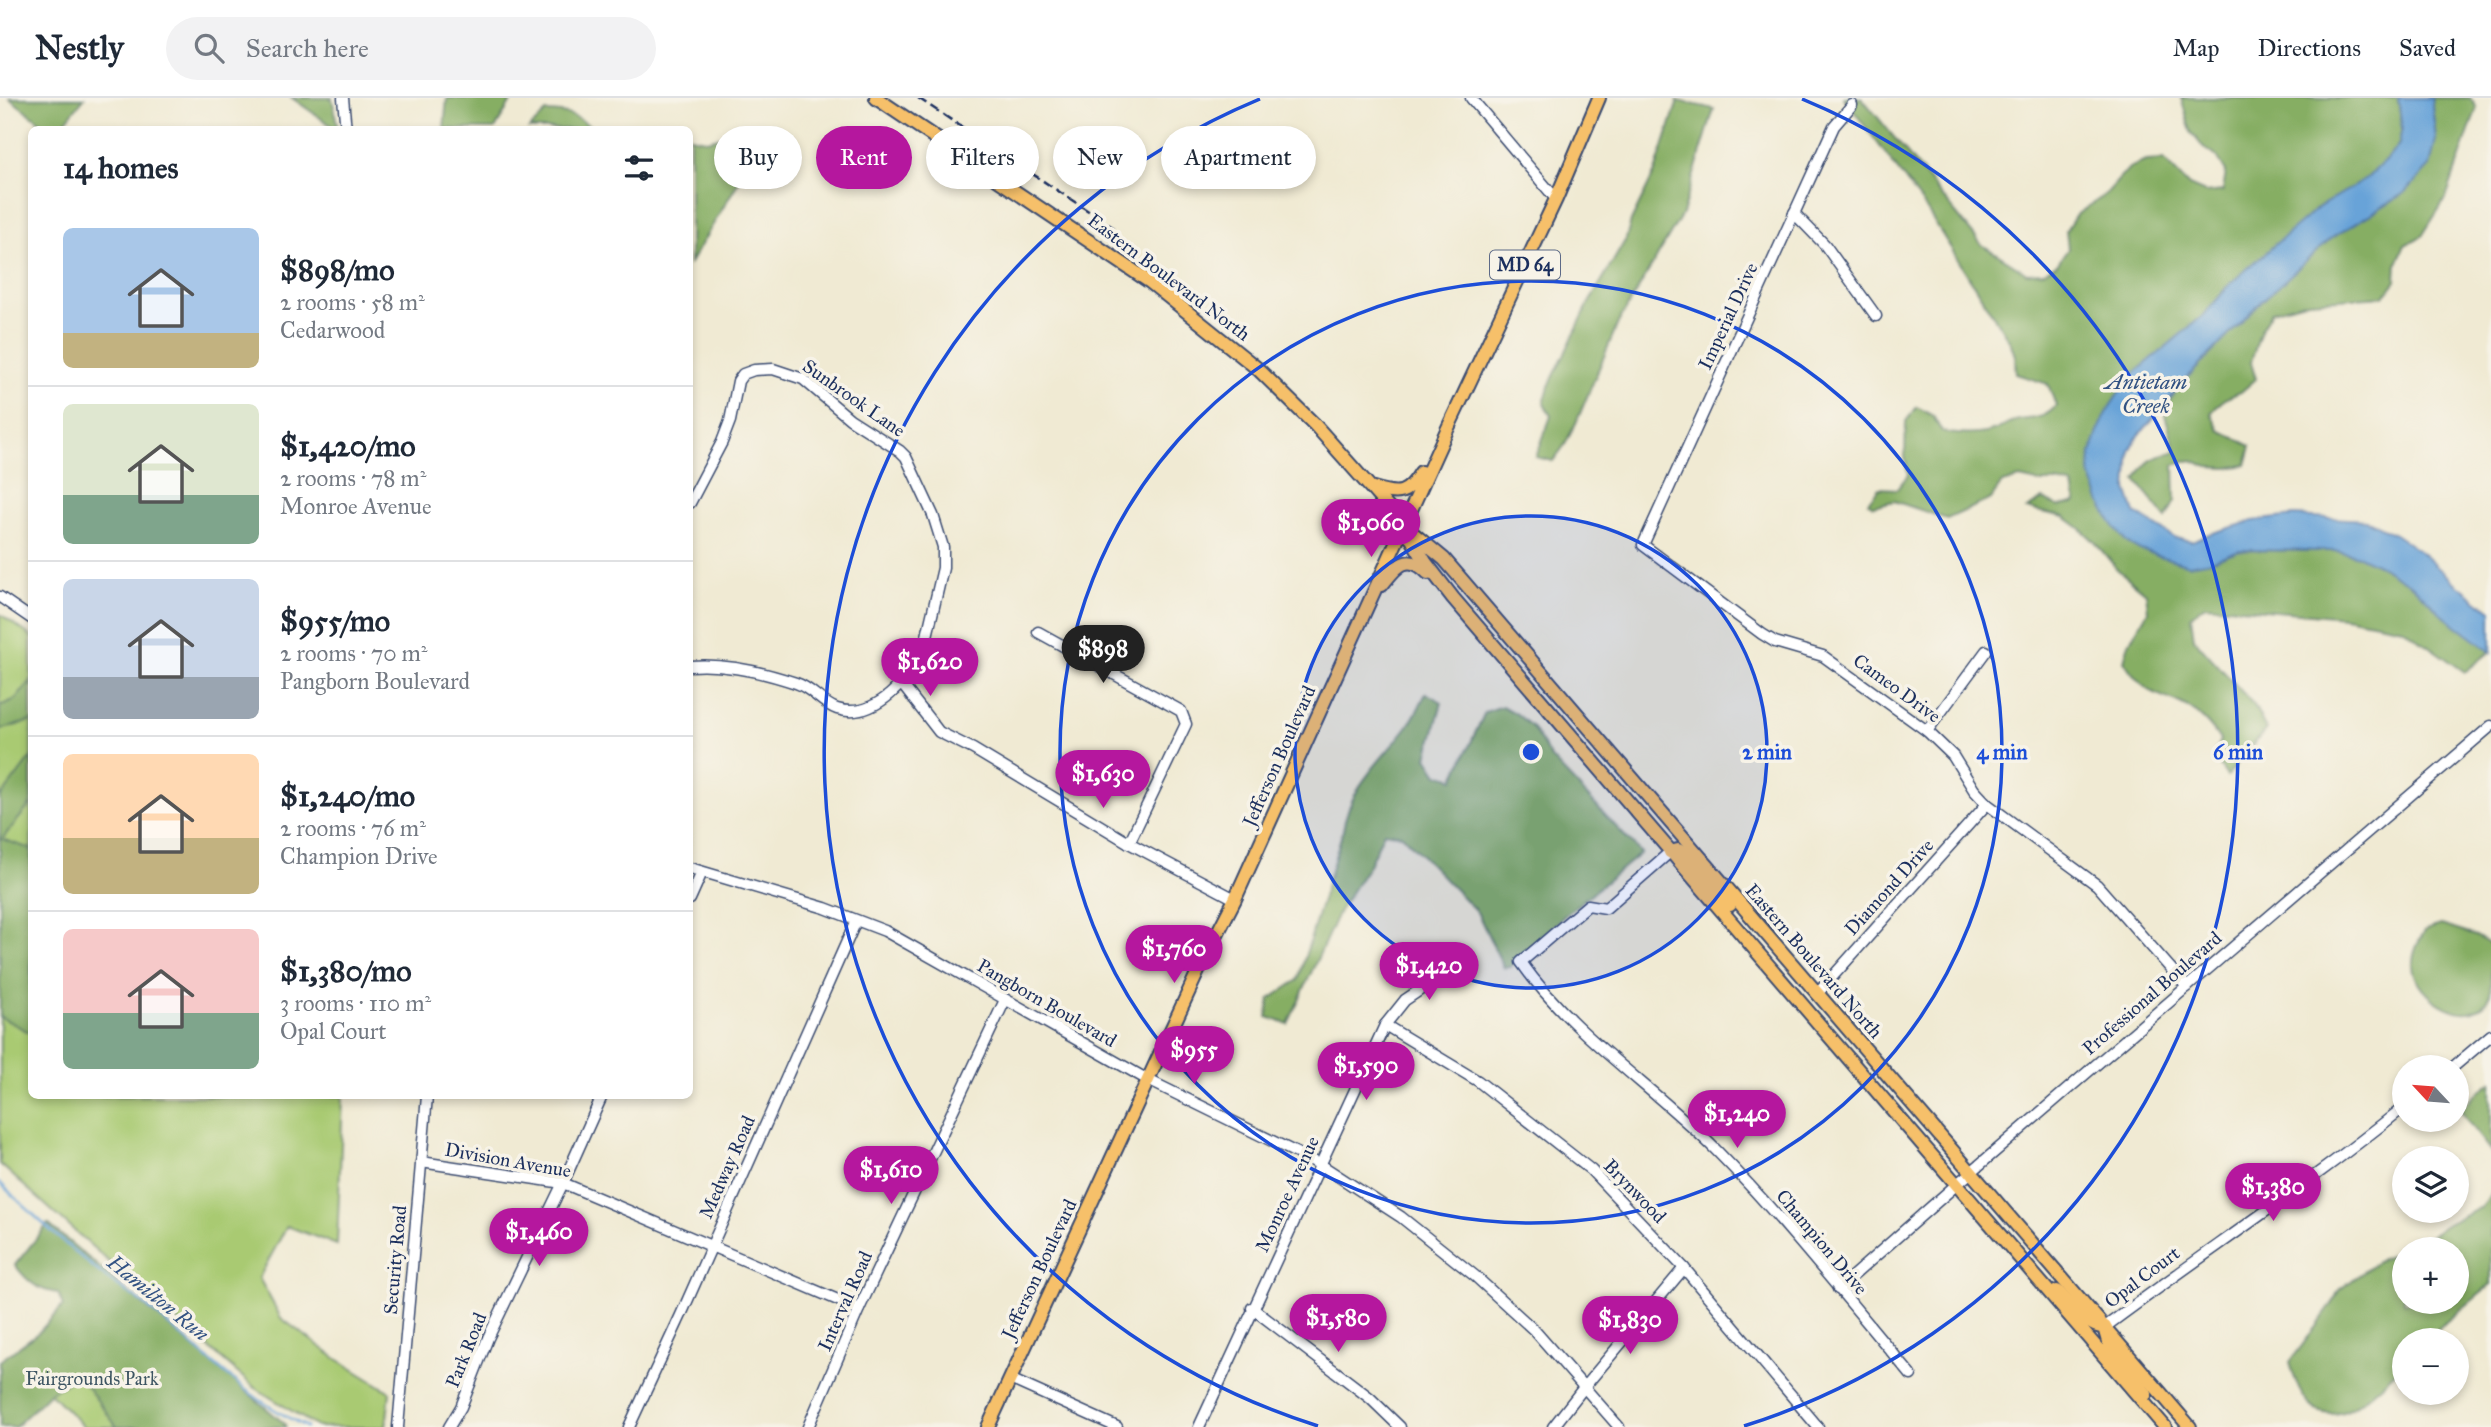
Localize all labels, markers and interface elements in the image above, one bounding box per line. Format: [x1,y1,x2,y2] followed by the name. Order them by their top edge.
[166,17,656,80] search box
[35,28,124,68] text: Nestly
[190,29,228,67] icon: search
[246,32,369,64] text: Search here
[2173,33,2220,63] text: Map
[2258,33,2361,63] text: Directions
[2399,33,2456,63] text: Saved
[714,126,802,189] chip: Buy
[816,126,912,189] chip: Rent
[926,126,1039,189] chip: Filters
[1053,126,1147,189] chip: New
[1161,126,1316,189] chip: Apartment
[620,149,658,187] icon: filters
[63,150,178,186] text: 14 homes
[1083,208,1255,346] street label: Eastern Boulevard North
[1490,250,1560,280] road number: MD 64
[280,252,395,288] text: $898/mo
[119,256,203,340] icon: home
[1693,259,1763,373] street label: Imperial Drive
[280,288,425,316] text: 2 rooms · 58 m²
[280,316,385,344] text: Cedarwood
[798,354,910,442] street label: Sunbrook Lane
[2103,369,2187,419] water label: Antietam Creek
[280,428,416,464] text: $1,420/mo
[119,432,203,516] icon: home
[280,464,426,492] text: 2 rooms · 78 m²
[280,492,432,520] text: Monroe Avenue
[1314,500,1428,559] pin: $1,060
[1337,508,1405,536] text: $1,060
[280,603,390,639] text: $955/mo
[119,607,203,691] icon: home
[1062,626,1144,685] pin: $898
[1078,634,1128,662] text: $898
[873,638,987,698] pin: $1,620
[280,639,428,667] text: 2 rooms · 70 m²
[897,647,963,675] text: $1,620
[1849,649,1945,727] street label: Cameo Drive
[280,667,470,695] text: Pangborn Boulevard
[1237,682,1321,832] street label: Jefferson Boulevard
[1742,739,1792,765] text: 2 min
[1976,739,2028,765] text: 4 min
[2213,739,2264,765] text: 6 min
[1519,740,1543,764] centre of rings
[1046,750,1160,810] pin: $1,630
[1071,759,1135,787] text: $1,630
[280,778,415,814] text: $1,240/mo
[119,782,203,866] icon: home
[280,814,426,842] text: 2 rooms · 76 m²
[1840,834,1938,940] street label: Diamond Drive
[280,842,438,870] text: Champion Drive
[1740,879,1888,1043] street label: Eastern Boulevard North
[1117,926,1231,985] pin: $1,760
[2078,926,2227,1060] street label: Professional Boulevard
[1142,934,1206,962] text: $1,760
[1372,942,1486,1002] pin: $1,420
[1396,951,1462,979] text: $1,420
[280,953,412,989] text: $1,380/mo
[973,954,1121,1053] street label: Pangborn Boulevard
[119,957,203,1041] icon: home
[280,989,431,1017] text: 3 rooms · 110 m²
[280,1017,386,1045] text: Opal Court
[1153,1026,1235,1086] pin: $955
[1170,1035,1218,1063] text: $955
[1309,1042,1423,1102] pin: $1,590
[1334,1051,1398,1079] text: $1,590
[2392,1055,2469,1132] north arrow
[2392,1055,2469,1405] map controls
[1680,1090,1794,1150] pin: $1,240
[1704,1099,1770,1127] text: $1,240
[694,1111,760,1222] street label: Medway Road
[1250,1132,1324,1256] street label: Monroe Avenue
[443,1138,573,1182] street label: Division Avenue
[834,1146,948,1206] pin: $1,610
[2392,1146,2469,1223] button: layers
[1599,1154,1671,1228] street label: Brynwood
[860,1155,922,1183] text: $1,610
[2216,1164,2330,1223] pin: $1,380
[2241,1172,2305,1200] text: $1,380
[1771,1185,1873,1299] street label: Champion Drive
[996,1195,1083,1345] street label: Jefferson Boulevard
[379,1204,411,1316] street label: Security Road
[482,1208,596,1268] pin: $1,460
[505,1217,573,1245] text: $1,460
[2392,1237,2469,1314] button: +
[2100,1241,2184,1313] street label: Opal Court
[813,1247,877,1355] street label: Interval Road
[101,1249,214,1347] water label: Hamilton Run
[1281,1294,1395,1354] pin: $1,580
[1573,1296,1687,1356] pin: $1,830
[1306,1303,1370,1331] text: $1,580
[1598,1305,1662,1333] text: $1,830
[441,1309,492,1391] street label: Park Road
[2392,1328,2469,1405] button: −
[25,1367,159,1391] park label: Fairgrounds Park

